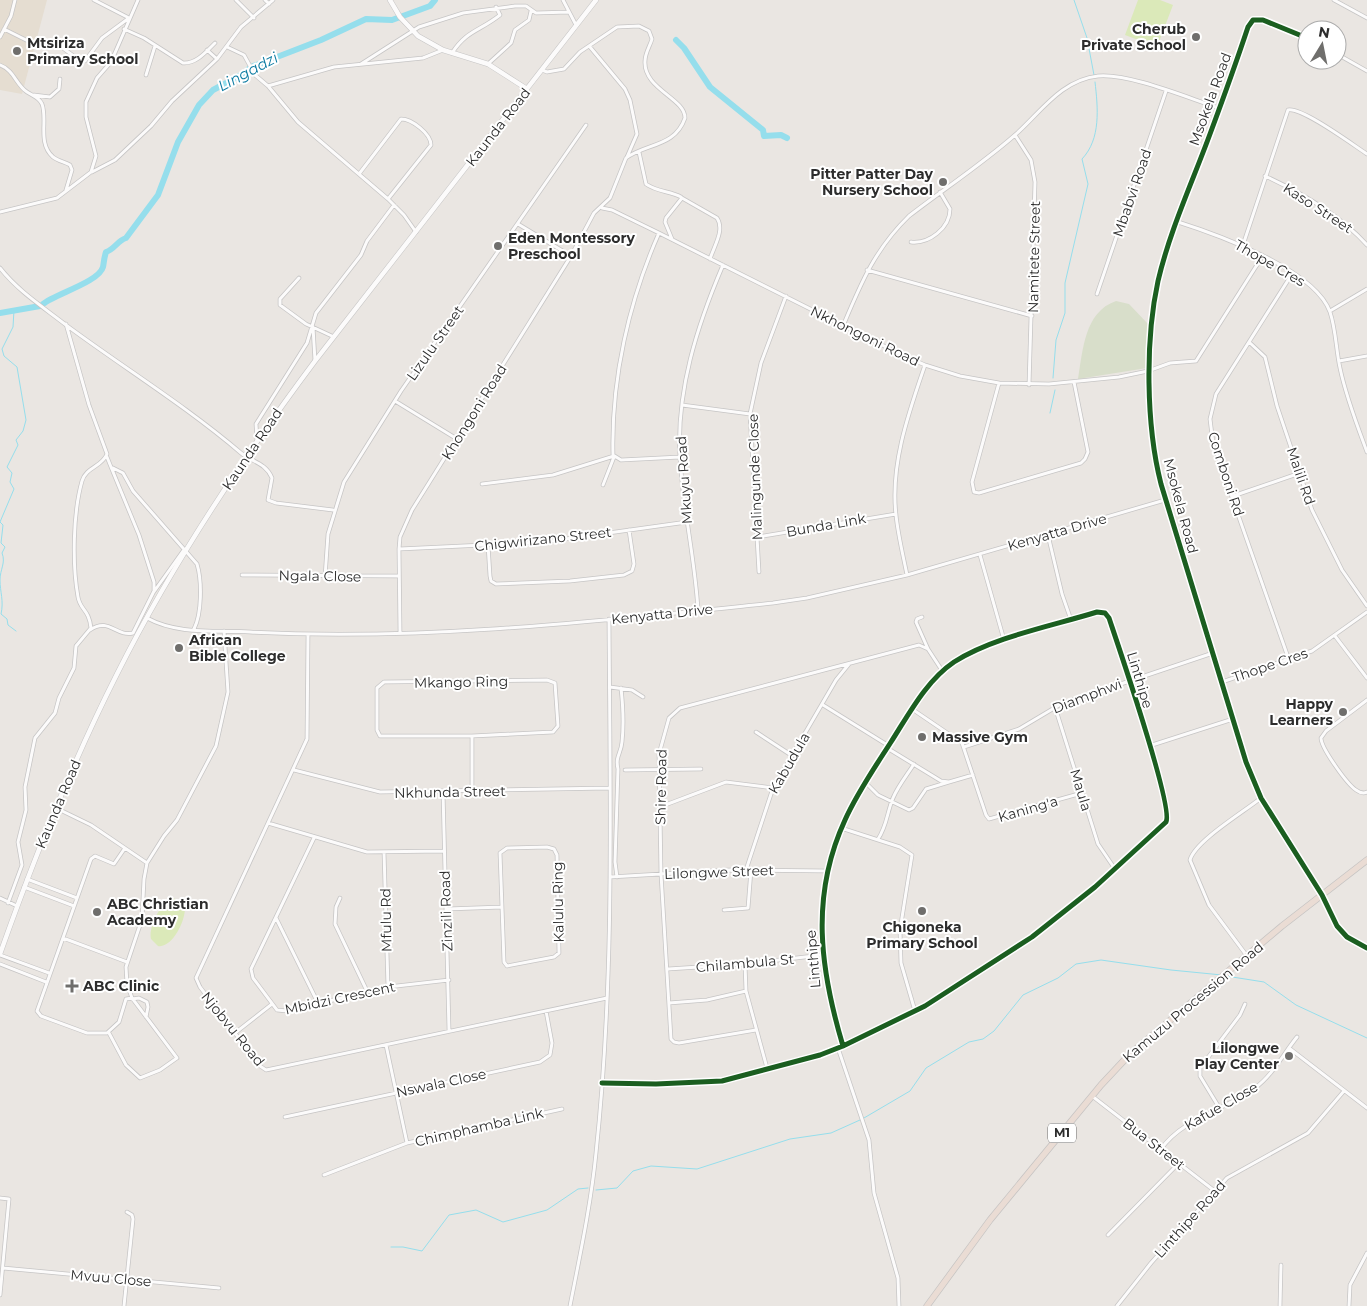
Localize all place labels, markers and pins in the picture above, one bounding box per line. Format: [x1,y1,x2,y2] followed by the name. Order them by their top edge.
[1081,20,1186,54] place label: Cherub Private School
[1190,31,1202,43] marker: Cherub Private School
[27,34,138,68] place label: Mtsiriza Primary School
[11,45,23,57] marker: Mtsiriza Primary School
[810,165,934,199] place label: Pitter Patter Day Nursery School
[937,176,949,188] marker: Pitter Patter Day Nursery School
[508,229,635,263] place label: Eden Montessory Preschool
[492,240,504,252] marker: Eden Montessory Preschool
[188,631,286,665] place label: African Bible College
[173,642,185,654] marker: African Bible College
[1269,695,1334,729] place label: Happy Learners
[1337,706,1349,718] marker: Happy Learners
[932,728,1028,746] place label: Massive Gym
[916,731,928,743] marker: Massive Gym
[106,895,209,929] place label: ABC Christian Academy
[916,905,928,917] marker: Chigoneka Primary School
[91,906,103,918] marker: ABC Christian Academy
[866,918,978,952] place label: Chigoneka Primary School
[82,977,160,995] place label: ABC Clinic
[65,979,79,993] marker: ABC Clinic
[1195,1039,1279,1073] place label: Lilongwe Play Center
[1283,1050,1295,1062] marker: Lilongwe Play Center

